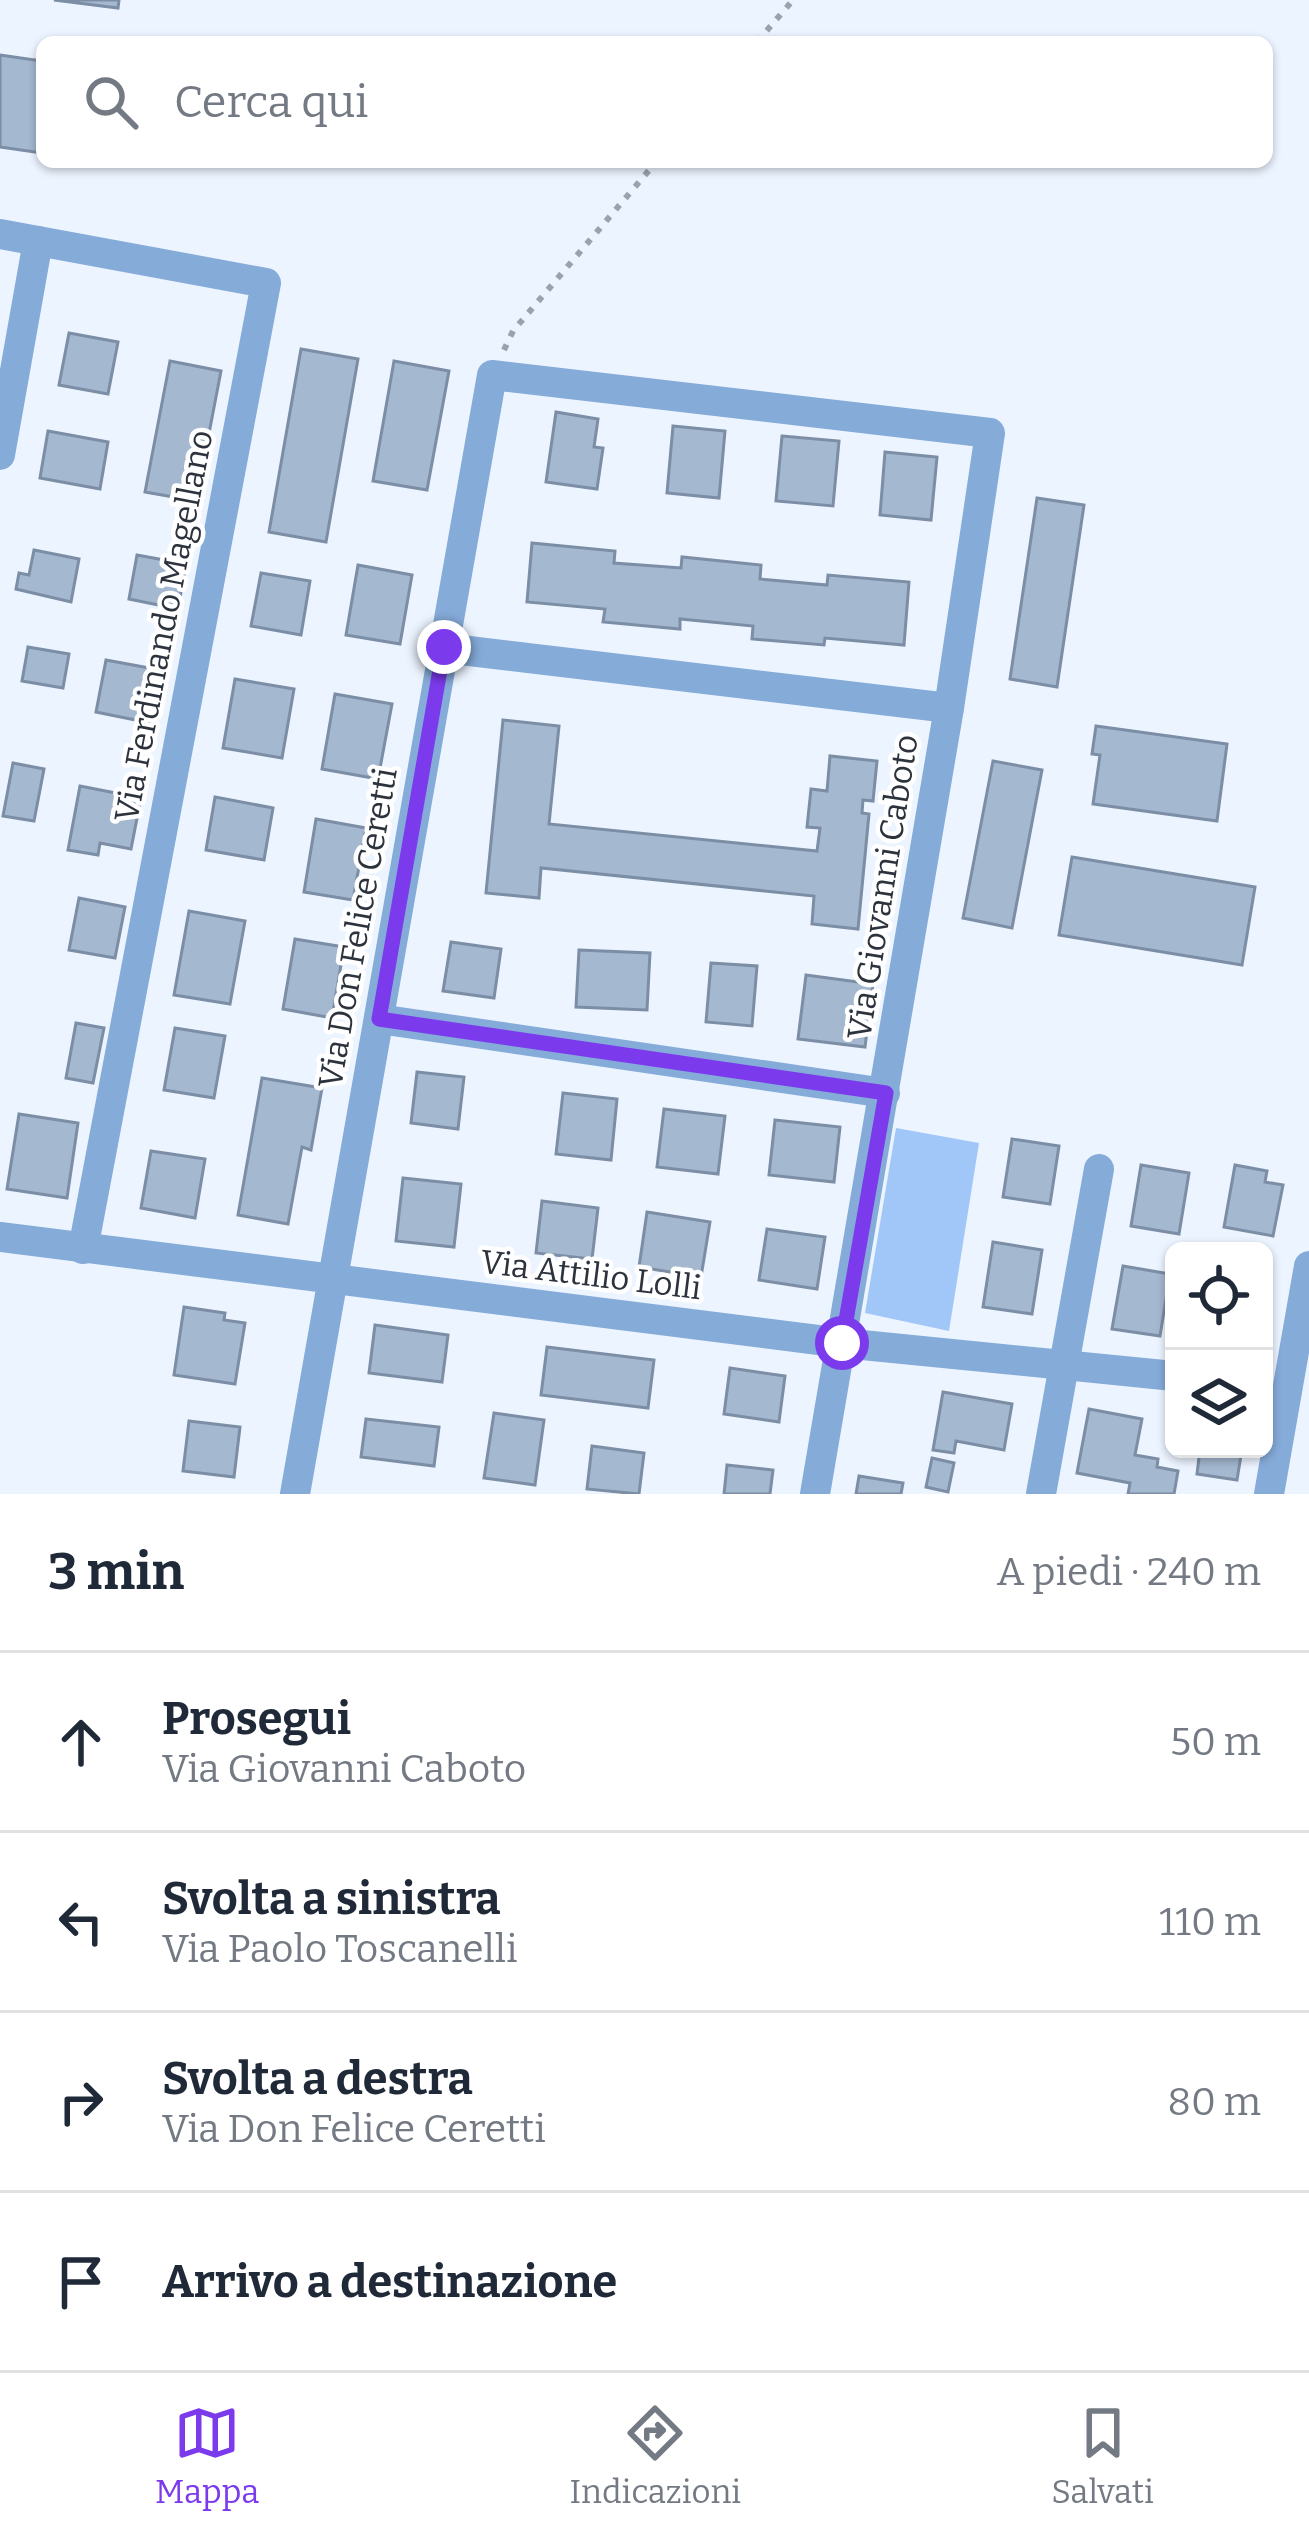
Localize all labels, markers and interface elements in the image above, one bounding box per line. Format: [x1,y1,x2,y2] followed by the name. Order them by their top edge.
[36,36,1273,168] search box
[78,69,144,135] icon: search
[174,75,368,129] text: Cerca qui
[106,427,222,825] street label: Via Ferdinando Magellano
[417,620,471,674] route end
[839,732,927,1042] street label: Via Giovanni Caboto
[310,764,406,1091] street label: Via Don Felice Ceretti
[478,1242,704,1308] street label: Via Attilio Lolli
[1165,1242,1273,1458] map controls
[1165,1242,1273,1350] button: locate
[815,1316,869,1370] route start
[1165,1350,1273,1458] button: layers
[48,1541,184,1603] text: 3 min
[997,1549,1261,1595] text: A piedi · 240 m
[162,1692,351,1746] text: Prosegui
[48,1709,114,1775] icon: ahead
[1170,1719,1261,1765] text: 50 m
[162,1746,526,1792] text: Via Giovanni Caboto
[162,1872,501,1926] text: Svolta a sinistra
[48,1889,114,1955] icon: left
[1159,1899,1261,1945] text: 110 m
[162,1926,518,1972] text: Via Paolo Toscanelli
[162,2052,473,2106] text: Svolta a destra
[48,2069,114,2135] icon: right
[1168,2079,1261,2125] text: 80 m
[162,2106,546,2152] text: Via Don Felice Ceretti
[48,2249,114,2315] icon: arrive
[162,2255,617,2309] text: Arrivo a destinazione
[155,2400,259,2512] tab: Mappa
[570,2400,741,2512] tab: Indicazioni
[1051,2400,1154,2512] tab: Salvati

